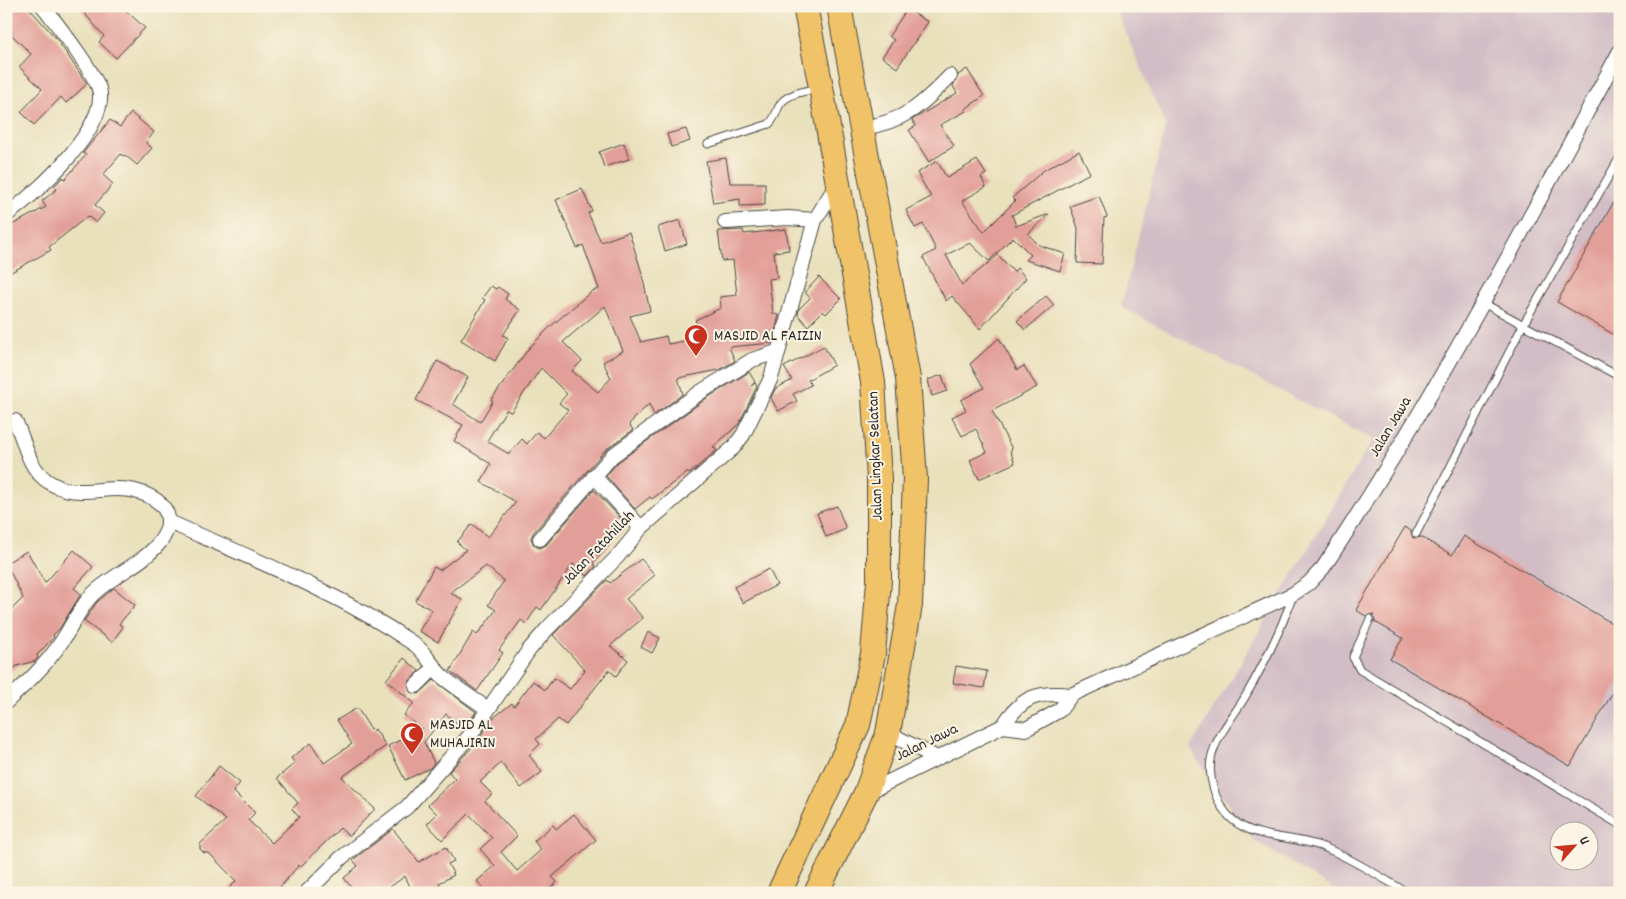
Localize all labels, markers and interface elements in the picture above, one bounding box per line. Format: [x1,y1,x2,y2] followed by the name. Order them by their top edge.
[683,323,709,357] mosque icon: MASJID AL FAIZIN
[714,325,822,348] place label: MASJID AL FAIZIN
[862,391,890,521] street label: Jalan Lingkar Selatan
[1364,392,1418,462] street label: Jalan Jawa
[557,505,641,591] street label: Jalan Fatahillah
[430,714,496,755] place label: MASJID AL MUHAJIRIN
[892,718,963,768] street label: Jalan Jawa
[399,721,425,755] mosque icon: MASJID AL MUHAJIRIN
[1548,822,1598,872] north arrow
[1573,833,1594,849] text: U

